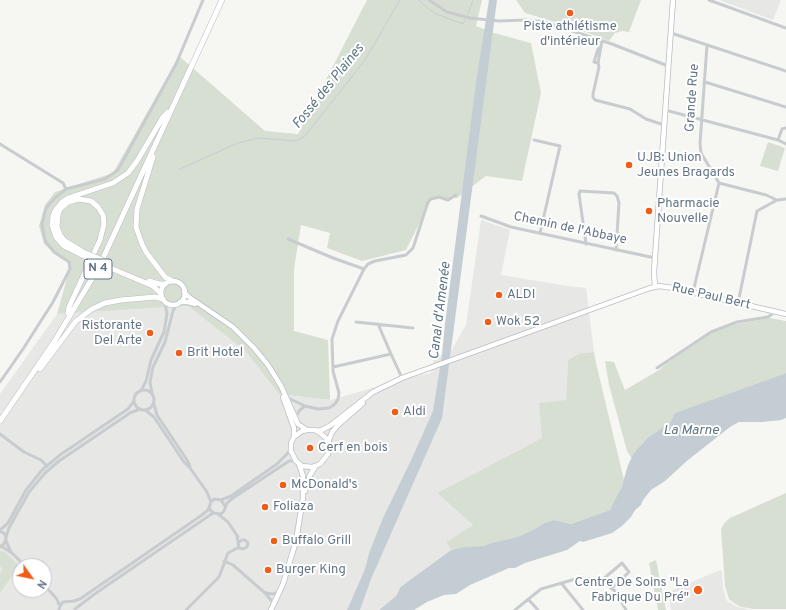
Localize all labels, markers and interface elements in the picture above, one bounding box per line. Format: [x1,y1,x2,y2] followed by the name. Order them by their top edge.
[565,8,575,18] marker: Piste athlétisme d'intérieur
[523,19,617,50] place label: Piste athlétisme d'intérieur
[290,41,368,133] water label: Fossé des Plaines
[683,63,703,133] street label: Grande Rue
[637,150,735,181] place label: UJB: Union Jeunes Bragards
[624,160,634,170] marker: UJB: Union Jeunes Bragards
[657,196,719,227] place label: Pharmacie Nouvelle
[644,206,654,216] marker: Pharmacie Nouvelle
[512,209,628,249] street label: Chemin de l'Abbaye
[84,259,112,279] road number: N 4
[427,261,455,361] water label: Canal d'Amenée
[670,280,752,314] street label: Rue Paul Bert
[507,287,535,303] place label: ALDI
[494,290,504,300] marker: ALDI
[496,314,540,330] place label: Wok 52
[483,317,493,327] marker: Wok 52
[81,318,142,349] place label: Ristorante Del Arte
[145,328,155,338] marker: Ristorante Del Arte
[187,345,243,361] place label: Brit Hotel
[174,348,184,358] marker: Brit Hotel
[403,404,426,420] place label: Aldi
[390,407,400,417] marker: Aldi
[663,423,719,439] water label: La Marne
[318,440,388,456] place label: Cerf en bois
[305,443,315,453] marker: Cerf en bois
[291,477,358,493] place label: McDonald's
[278,480,288,490] marker: McDonald's
[273,499,313,515] place label: Foliaza
[260,502,270,512] marker: Foliaza
[282,533,351,549] place label: Buffalo Grill
[269,536,279,546] marker: Buffalo Grill
[12,558,52,598] north arrow
[276,562,346,578] place label: Burger King
[263,565,273,575] marker: Burger King
[574,575,689,606] place label: Centre De Soins "La Fabrique Du Pré"
[33,577,49,591] text: N
[692,584,704,596] marker: Centre De Soins "La Fabrique Du Pré"

